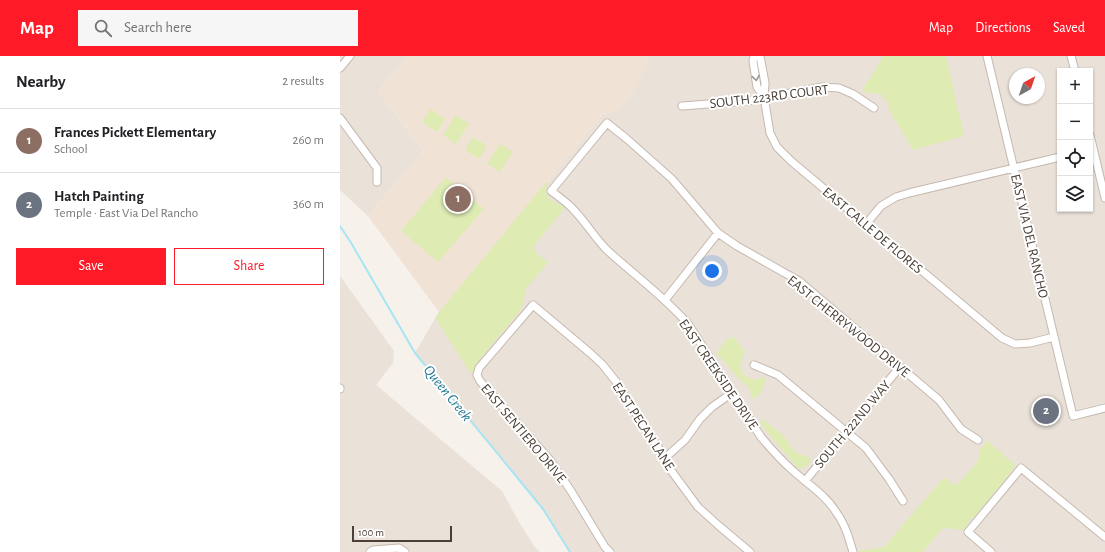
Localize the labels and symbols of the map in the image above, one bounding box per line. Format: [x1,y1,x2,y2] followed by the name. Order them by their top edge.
[1009,68,1045,104] north arrow
[751,74,759,81] one-way arrow
[709,83,830,111] street label: SOUTH 223RD COURT
[1008,173,1050,300] street label: EAST VIA DEL RANCHO
[445,184,471,214] pin: 1
[820,185,925,277] street label: EAST CALLE DE FLORES
[702,261,722,281] your location
[785,273,912,380] street label: EAST CHERRYWOOD DRIVE
[676,317,760,433] street label: EAST CREEKSIDE DRIVE
[421,363,475,424] water label: Queen Creek
[812,378,894,471] street label: SOUTH 222ND WAY
[610,380,677,473] street label: EAST PECAN LANE
[478,382,569,486] street label: EAST SENTIERO DRIVE
[1033,396,1059,426] pin: 2
[352,524,452,543] scale bar

